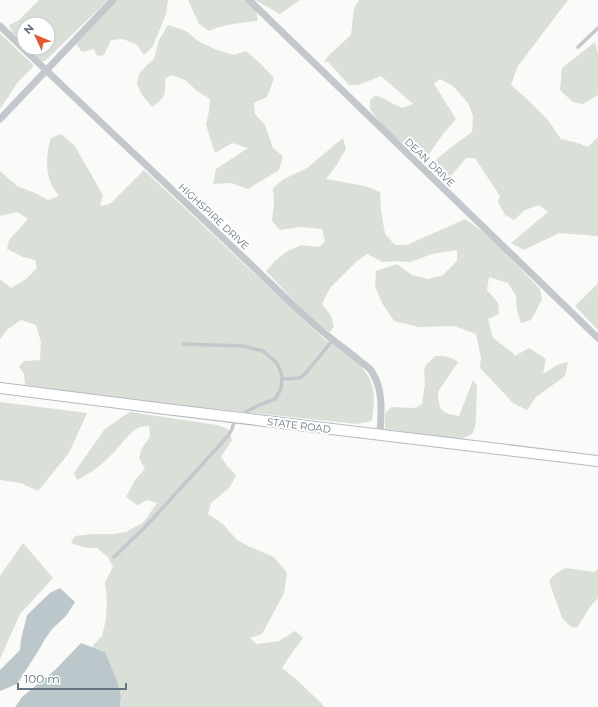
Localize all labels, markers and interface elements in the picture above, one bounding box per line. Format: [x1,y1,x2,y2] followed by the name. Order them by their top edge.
[16,16,56,56] north arrow
[21,21,37,37] text: N
[402,135,458,190] street label: DEAN DRIVE
[176,180,252,253] street label: HIGHSPIRE DRIVE
[266,415,332,436] street label: STATE ROAD
[18,665,126,691] scale bar
[24,671,60,686] text: 100 m

